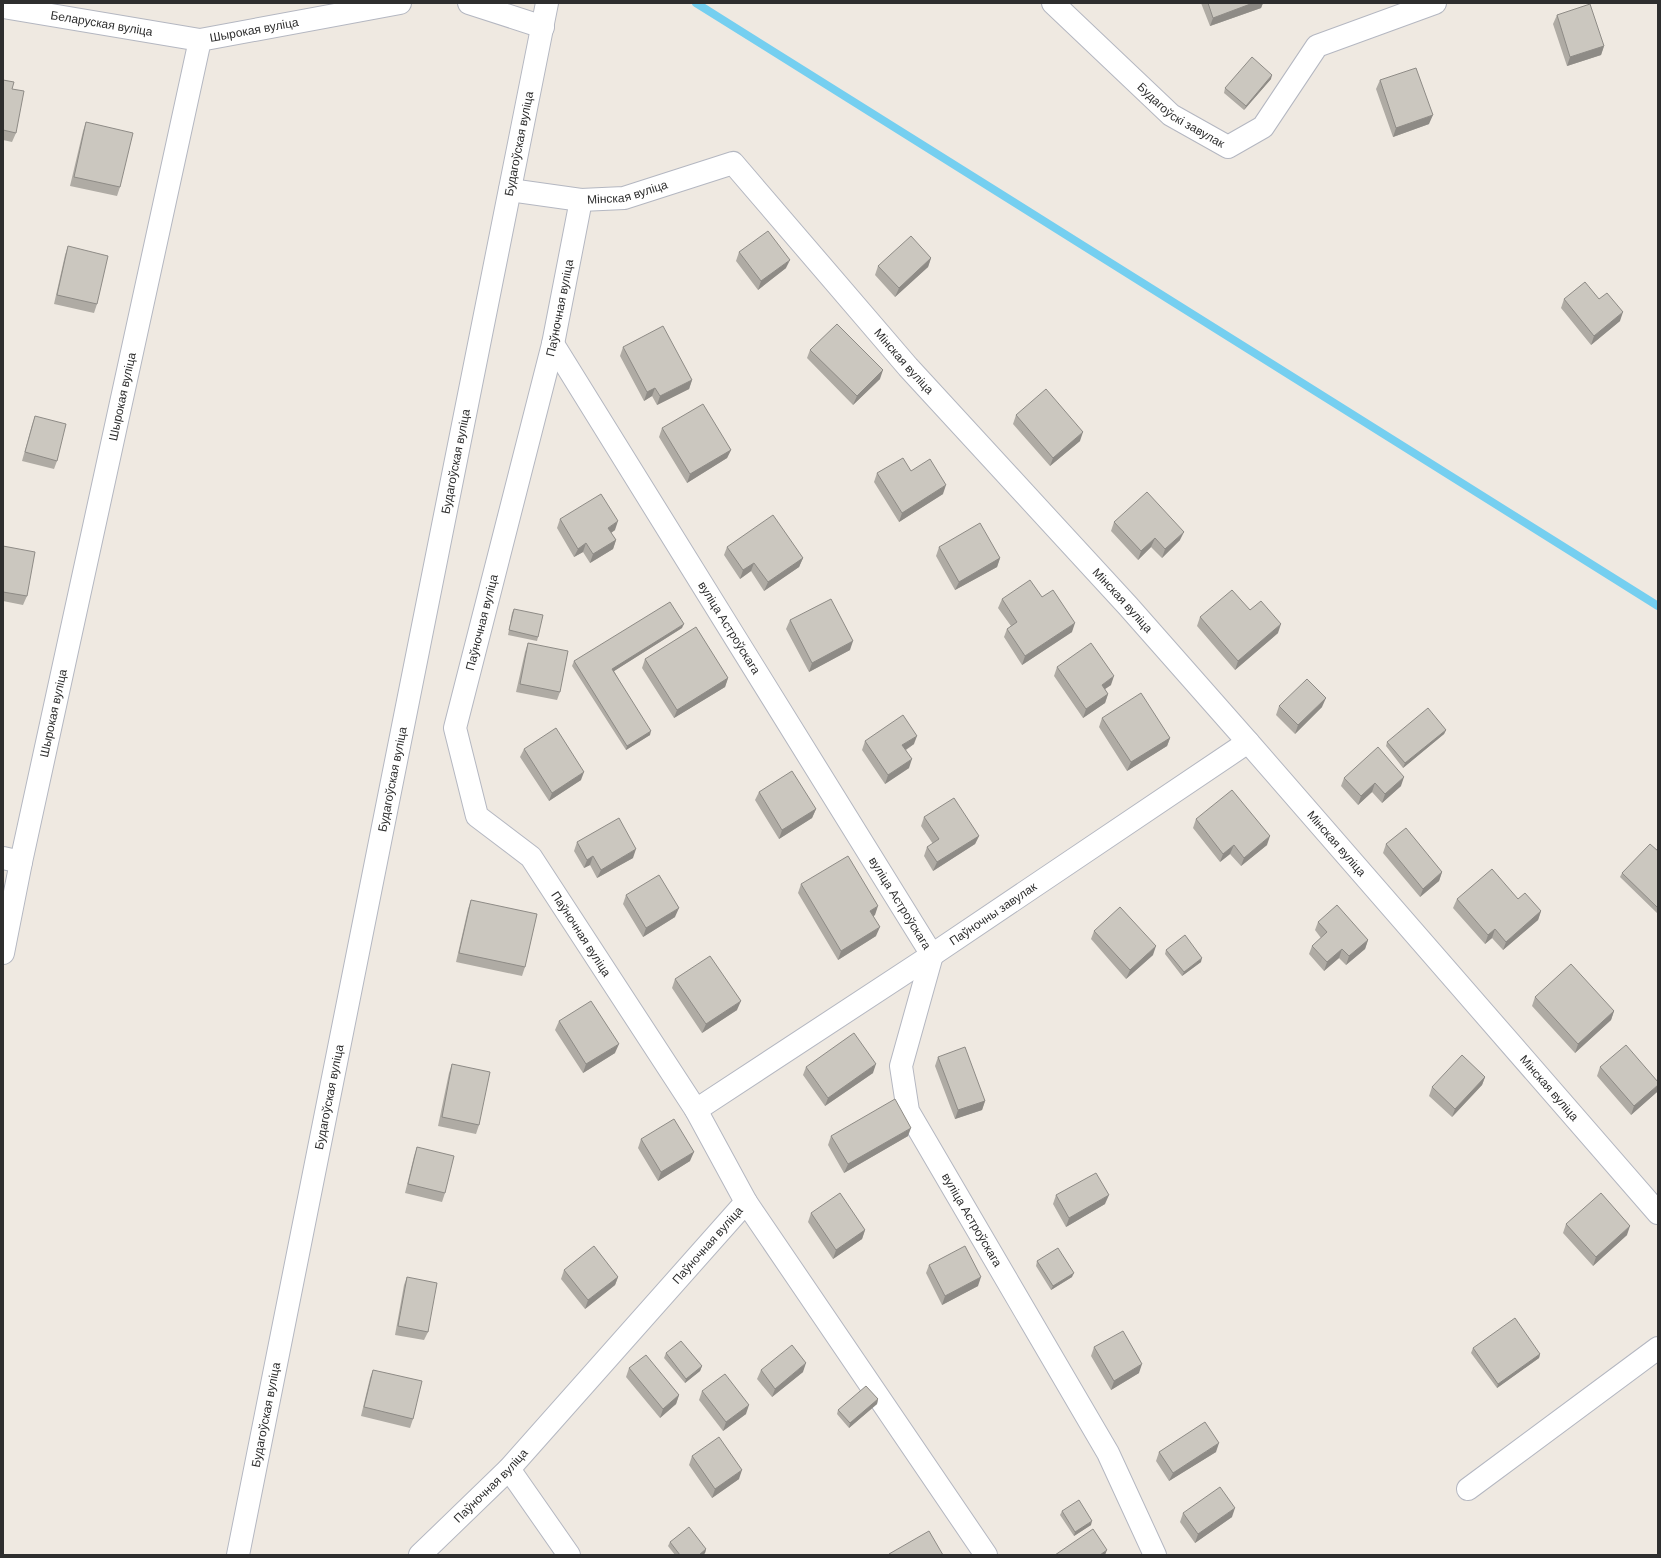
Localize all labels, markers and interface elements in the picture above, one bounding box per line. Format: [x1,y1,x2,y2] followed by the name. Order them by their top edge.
[49,7,154,40] street label: Беларуская вуліца
[208,14,300,46] street label: Шырокая вуліца
[1134,79,1228,152] street label: Будагоўскі завулак
[501,89,537,198] street label: Будагоўская вуліца
[587,176,670,208] street label: Мінская вуліца
[542,258,577,358] street label: Паўночная вуліца
[871,325,937,398] street label: Мінская вуліца
[105,351,140,442] street label: Шырокая вуліца
[437,407,474,515] street label: Будагоўская вуліца
[1089,565,1156,637] street label: Мінская вуліца
[462,572,502,672] street label: Паўночная вуліца
[694,578,764,677] street label: вуліца Астроўскага
[36,667,71,759] street label: Шырокая вуліца
[374,725,411,833] street label: Будагоўская вуліца
[1303,807,1370,880] street label: Мінская вуліца
[865,854,935,953] street label: вуліца Астроўскага
[946,878,1041,949] street label: Паўночны завулак
[547,888,615,980] street label: Паўночная вуліца
[311,1043,348,1151] street label: Будагоўская вуліца
[1516,1052,1582,1125] street label: Мінская вуліца
[938,1170,1006,1270] street label: вуліца Астроўскага
[669,1203,747,1287] street label: Паўночная вуліца
[248,1361,284,1469] street label: Будагоўская вуліца
[450,1445,532,1526] street label: Паўночная вуліца

